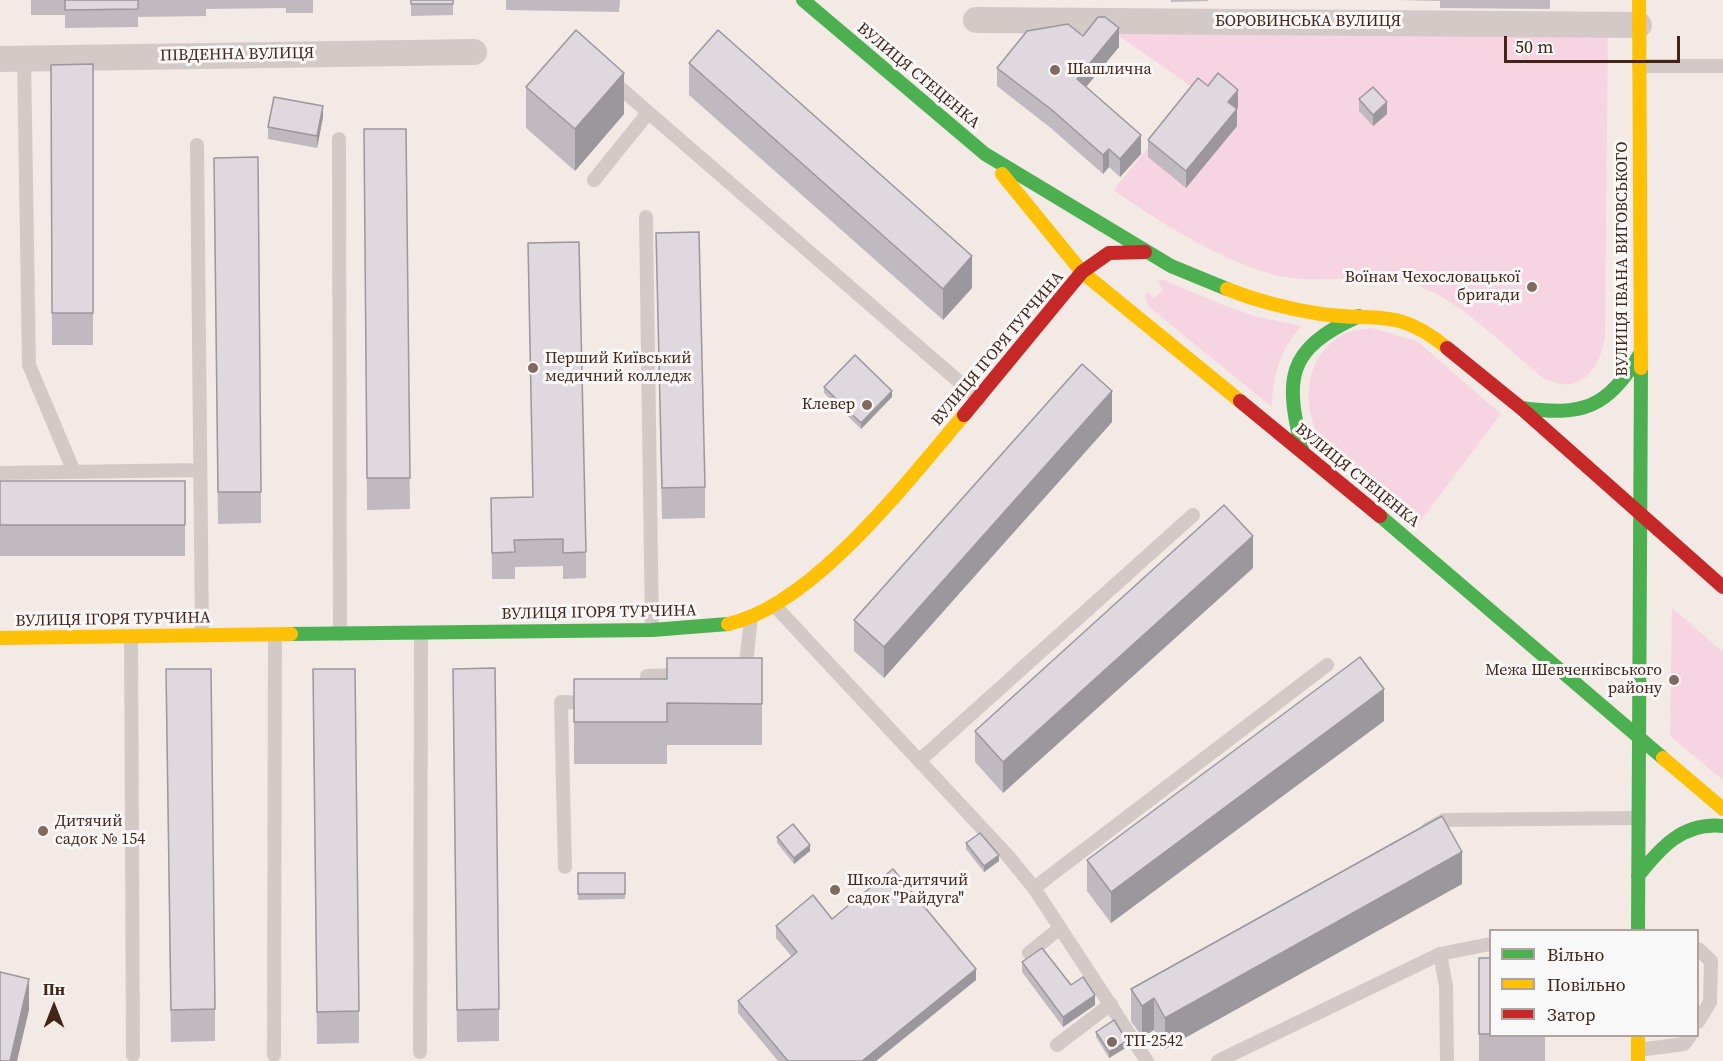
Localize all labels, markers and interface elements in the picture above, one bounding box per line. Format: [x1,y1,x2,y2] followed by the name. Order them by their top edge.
[1215,12,1401,32] street label: БОРОВИНСЬКА ВУЛИЦЯ
[853,19,983,133] street label: ВУЛИЦЯ СТЕЦЕНКА
[1507,24,1682,62] scale bar
[1515,34,1553,59] text: 50 m
[160,44,314,66] street label: ПІВДЕННА ВУЛИЦЯ
[1067,60,1152,80] place label: Шашлична
[1048,63,1062,77] marker: Шашлична
[1613,141,1633,377] street label: ВУЛИЦЯ ІВАНА ВИГОВСЬКОГО
[928,268,1068,430] street label: ВУЛИЦЯ ІГОРЯ ТУРЧИНА
[1345,268,1520,306] place label: Воїнам Чехословацької бригади
[1525,280,1539,294] marker: Воїнам Чехословацької бригади
[545,349,692,387] place label: Перший Київський медичний колледж
[526,361,540,375] marker: Перший Київський медичний колледж
[802,395,855,415] place label: Клевер
[860,398,874,412] marker: Клевер
[1291,420,1423,532] street label: ВУЛИЦЯ СТЕЦЕНКА
[501,602,697,624] street label: ВУЛИЦЯ ІГОРЯ ТУРЧИНА
[15,609,211,631] street label: ВУЛИЦЯ ІГОРЯ ТУРЧИНА
[1485,661,1662,699] place label: Межа Шевченківського району
[1667,673,1681,687] marker: Межа Шевченківського району
[55,812,145,850] place label: Дитячий садок № 154
[36,824,50,838] marker: Дитячий садок № 154
[847,871,968,909] place label: Школа-дитячий садок "Райдуга"
[828,883,842,897] marker: Школа-дитячий садок "Райдуга"
[1489,929,1699,1037] legend
[1547,942,1604,967] text: Вільно
[1547,972,1626,997] text: Повільно
[24,977,84,1037] north arrow
[43,978,65,1000] text: Пн
[1547,1002,1595,1027] text: Затор
[1124,1032,1183,1052] place label: ТП-2542
[1105,1035,1119,1049] marker: ТП-2542

